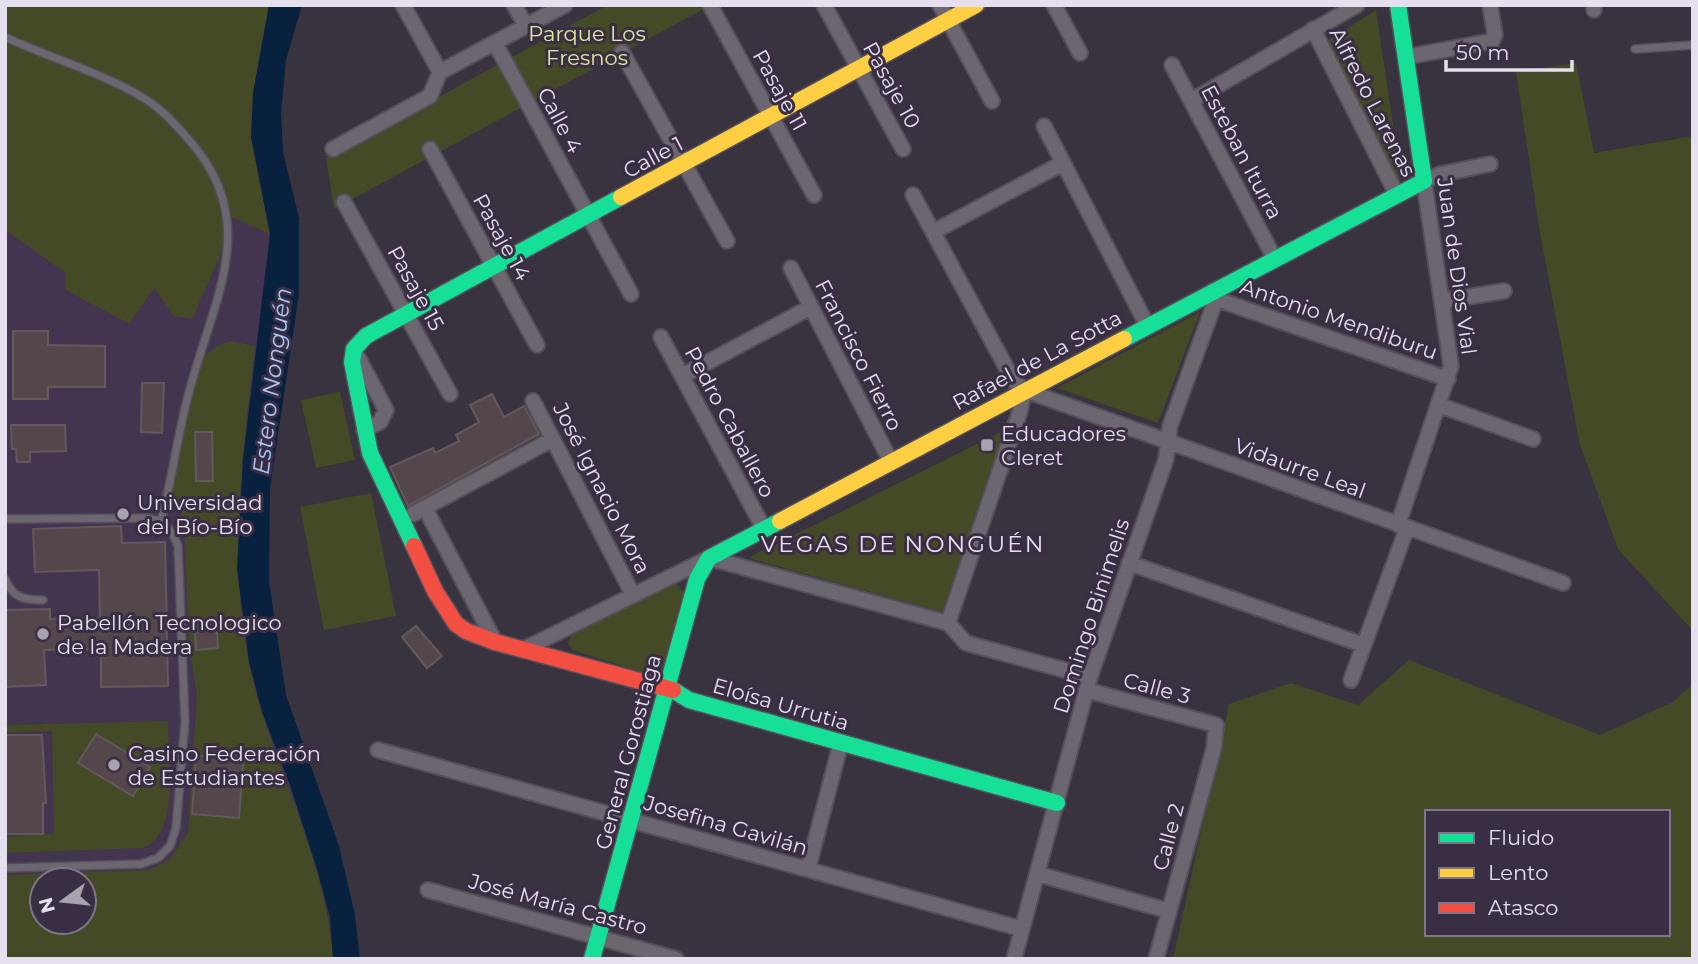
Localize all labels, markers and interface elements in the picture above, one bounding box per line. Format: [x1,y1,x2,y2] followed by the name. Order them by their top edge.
[528,21,646,70] park label: Parque Los Fresnos
[1325,23,1421,181] street label: Alfredo Larenas
[1446,28,1572,72] scale bar
[858,37,926,133] street label: Pasaje 10
[1456,40,1510,65] text: 50 m
[748,45,812,135] street label: Pasaje 11
[1196,81,1288,223] street label: Esteban Iturra
[532,83,588,157] street label: Calle 4
[619,131,687,183] street label: Calle 1
[1432,175,1482,356] street label: Juan de Dios Vial
[468,189,536,285] street label: Pasaje 14
[382,241,450,335] street label: Pasaje 15
[1237,274,1441,364] street label: Antonio Mendiburu
[810,275,908,435] street label: Francisco Fierro
[247,286,297,476] water label: Estero Nonguén
[948,305,1126,415] street label: Rafael de La Sotta
[680,342,780,502] street label: Pedro Caballero
[548,397,656,578] street label: José Ignacio Mora
[1001,421,1126,470] place label: Educadores Cleret
[1231,433,1369,503] street label: Vidaurre Leal
[979,437,995,453] marker: Educadores Cleret
[137,490,262,539] place label: Universidad del Bío-Bío
[115,506,131,522] marker: Universidad del Bío-Bío
[1048,515,1134,717] street label: Domingo Binimelis
[761,530,1045,558] district label: VEGAS DE NONGUÉN
[57,610,282,659] place label: Pabellón Tecnologico de la Madera
[35,626,51,642] marker: Pabellón Tecnologico de la Madera
[590,652,666,852] street label: General Gorostiaga
[1121,667,1193,709] street label: Calle 3
[710,673,852,735] street label: Eloísa Urrutia
[128,741,321,790] place label: Casino Federación de Estudiantes
[106,757,122,773] marker: Casino Federación de Estudiantes
[640,789,811,860] street label: Josefina Gavilán
[1147,801,1189,873] street label: Calle 2
[1425,810,1670,936] legend
[1488,825,1554,850] text: Fluido
[1488,860,1548,885] text: Lento
[28,866,98,936] north arrow
[465,868,650,940] street label: José María Castro
[34,895,60,916] text: N
[1488,895,1559,920] text: Atasco

